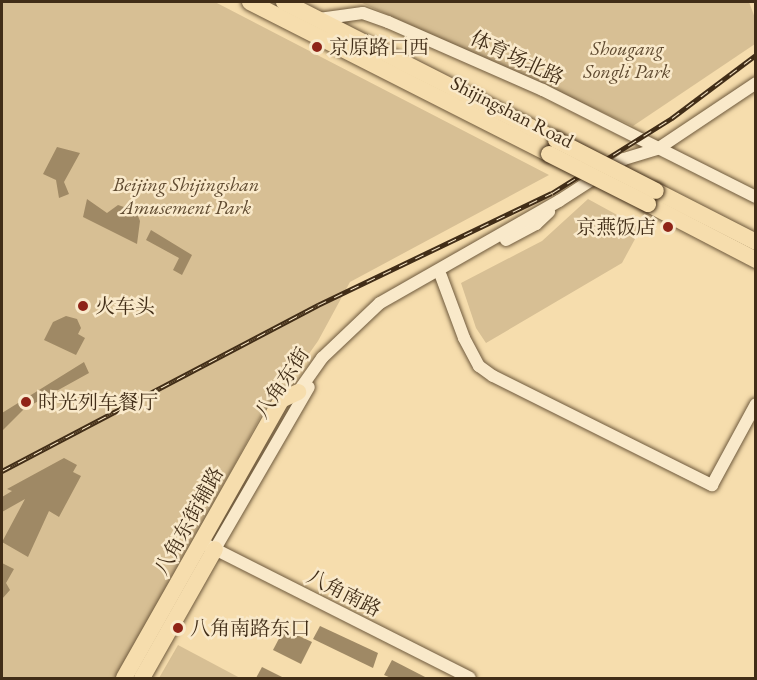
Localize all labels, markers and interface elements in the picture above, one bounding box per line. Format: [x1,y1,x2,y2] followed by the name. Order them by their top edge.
[467,26,567,90] street label: 体育场北路
[329,35,429,59] place label: 京原路口西
[583,36,671,83] park label: Shougang Songli Park
[310,40,324,54] marker: 京原路口西
[447,71,577,153] street label: Shijingshan Road
[113,172,259,219] park label: Beijing Shijingshan Amusement Park
[576,215,656,239] place label: 京燕饭店
[661,220,675,234] marker: 京燕饭店
[95,294,155,318] place label: 火车头
[76,299,90,313] marker: 火车头
[250,343,314,423] street label: 八角东街
[38,390,158,414] place label: 时光列车餐厅
[19,395,33,409] marker: 时光列车餐厅
[149,463,229,579] street label: 八角东街辅路
[303,564,385,622] street label: 八角南路
[190,616,310,640] place label: 八角南路东口
[171,621,185,635] marker: 八角南路东口

